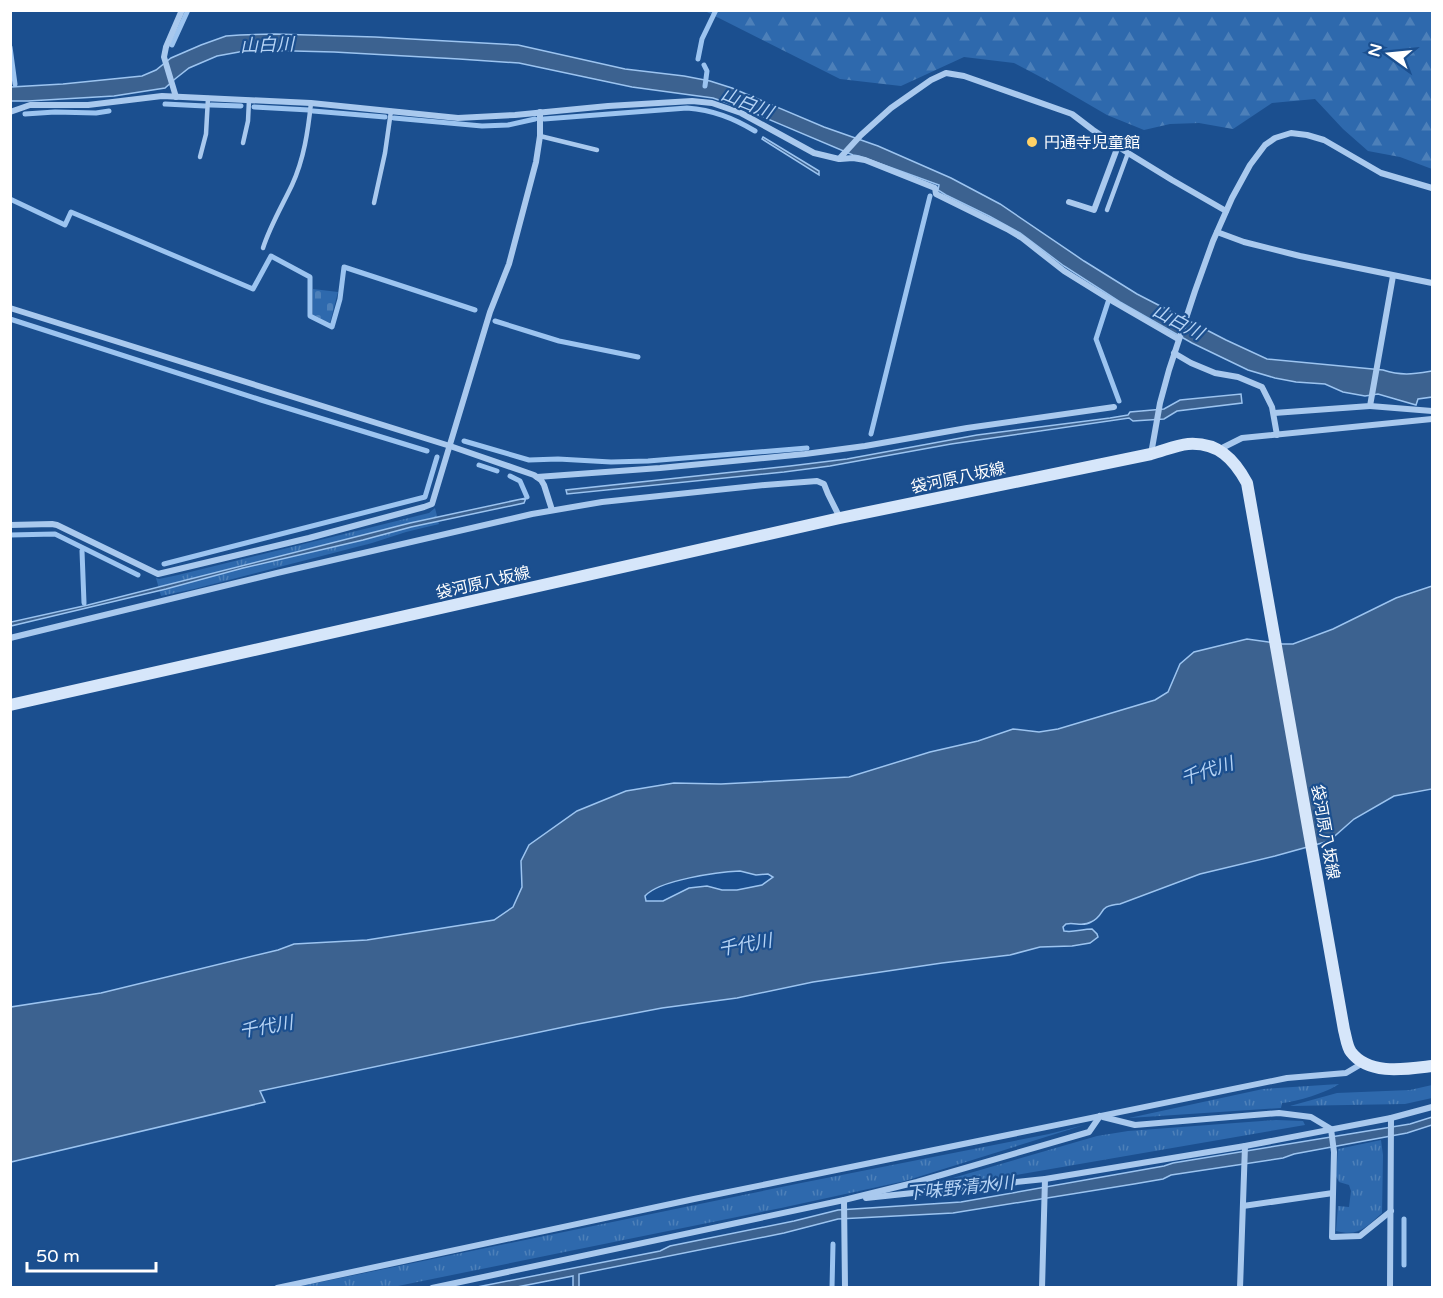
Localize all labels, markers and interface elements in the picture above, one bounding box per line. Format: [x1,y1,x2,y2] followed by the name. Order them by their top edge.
[1359,24,1419,84] north arrow
[240,33,296,57] water label: 山白川
[1364,42,1387,59] text: N
[718,83,778,124] water label: 山白川
[1044,133,1140,153] place label: 円通寺児童館
[1025,135,1039,149] marker: 円通寺児童館
[1149,300,1209,345] water label: 山白川
[909,458,1007,498] street label: 袋河原八坂線
[434,562,532,604] street label: 袋河原八坂線
[1178,752,1238,790] water label: 千代川
[1307,783,1343,881] street label: 袋河原八坂線
[717,929,775,961] water label: 千代川
[238,1011,296,1043] water label: 千代川
[905,1171,1017,1205] water label: 下味野清水川
[27,1235,156,1273] scale bar
[36,1245,80,1267] text: 50 m

